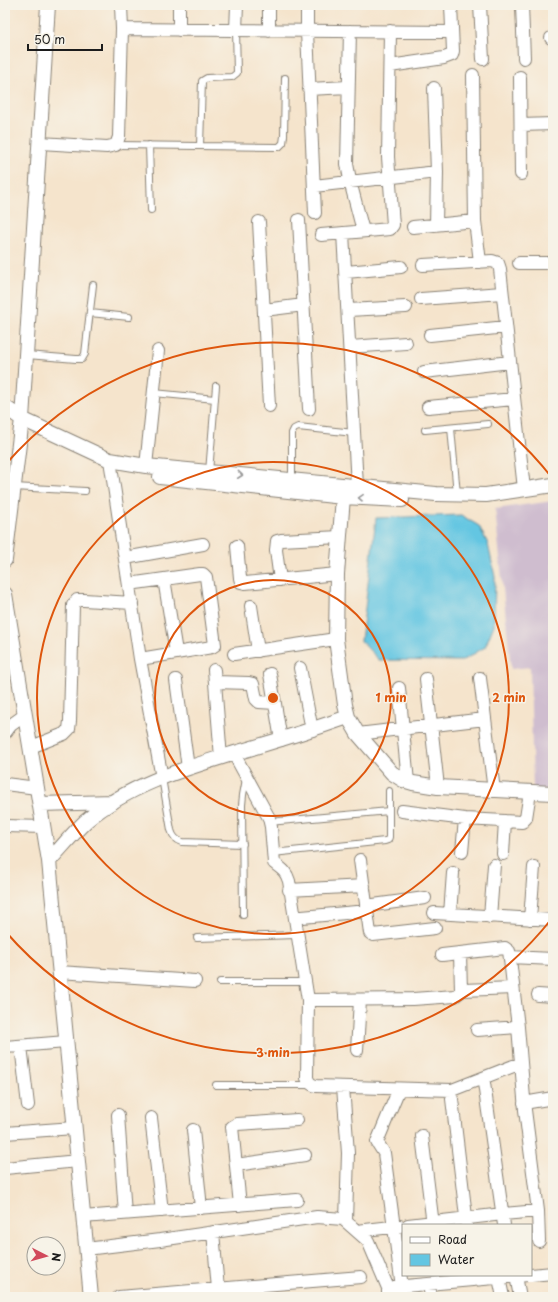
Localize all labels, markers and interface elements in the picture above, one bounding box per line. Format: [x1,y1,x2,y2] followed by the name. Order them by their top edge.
[28,26,102,52] scale bar
[34,30,65,48] text: 50 m
[237,471,243,480] one-way arrow
[358,493,364,502] one-way arrow
[375,688,407,706] text: 1 min
[492,688,526,706] text: 2 min
[266,691,280,705] centre of rings
[256,1043,290,1061] text: 3 min
[402,1224,532,1276] legend
[438,1230,467,1248] text: Road
[26,1236,66,1276] north arrow
[438,1250,475,1268] text: Water
[48,1252,65,1263] text: N

